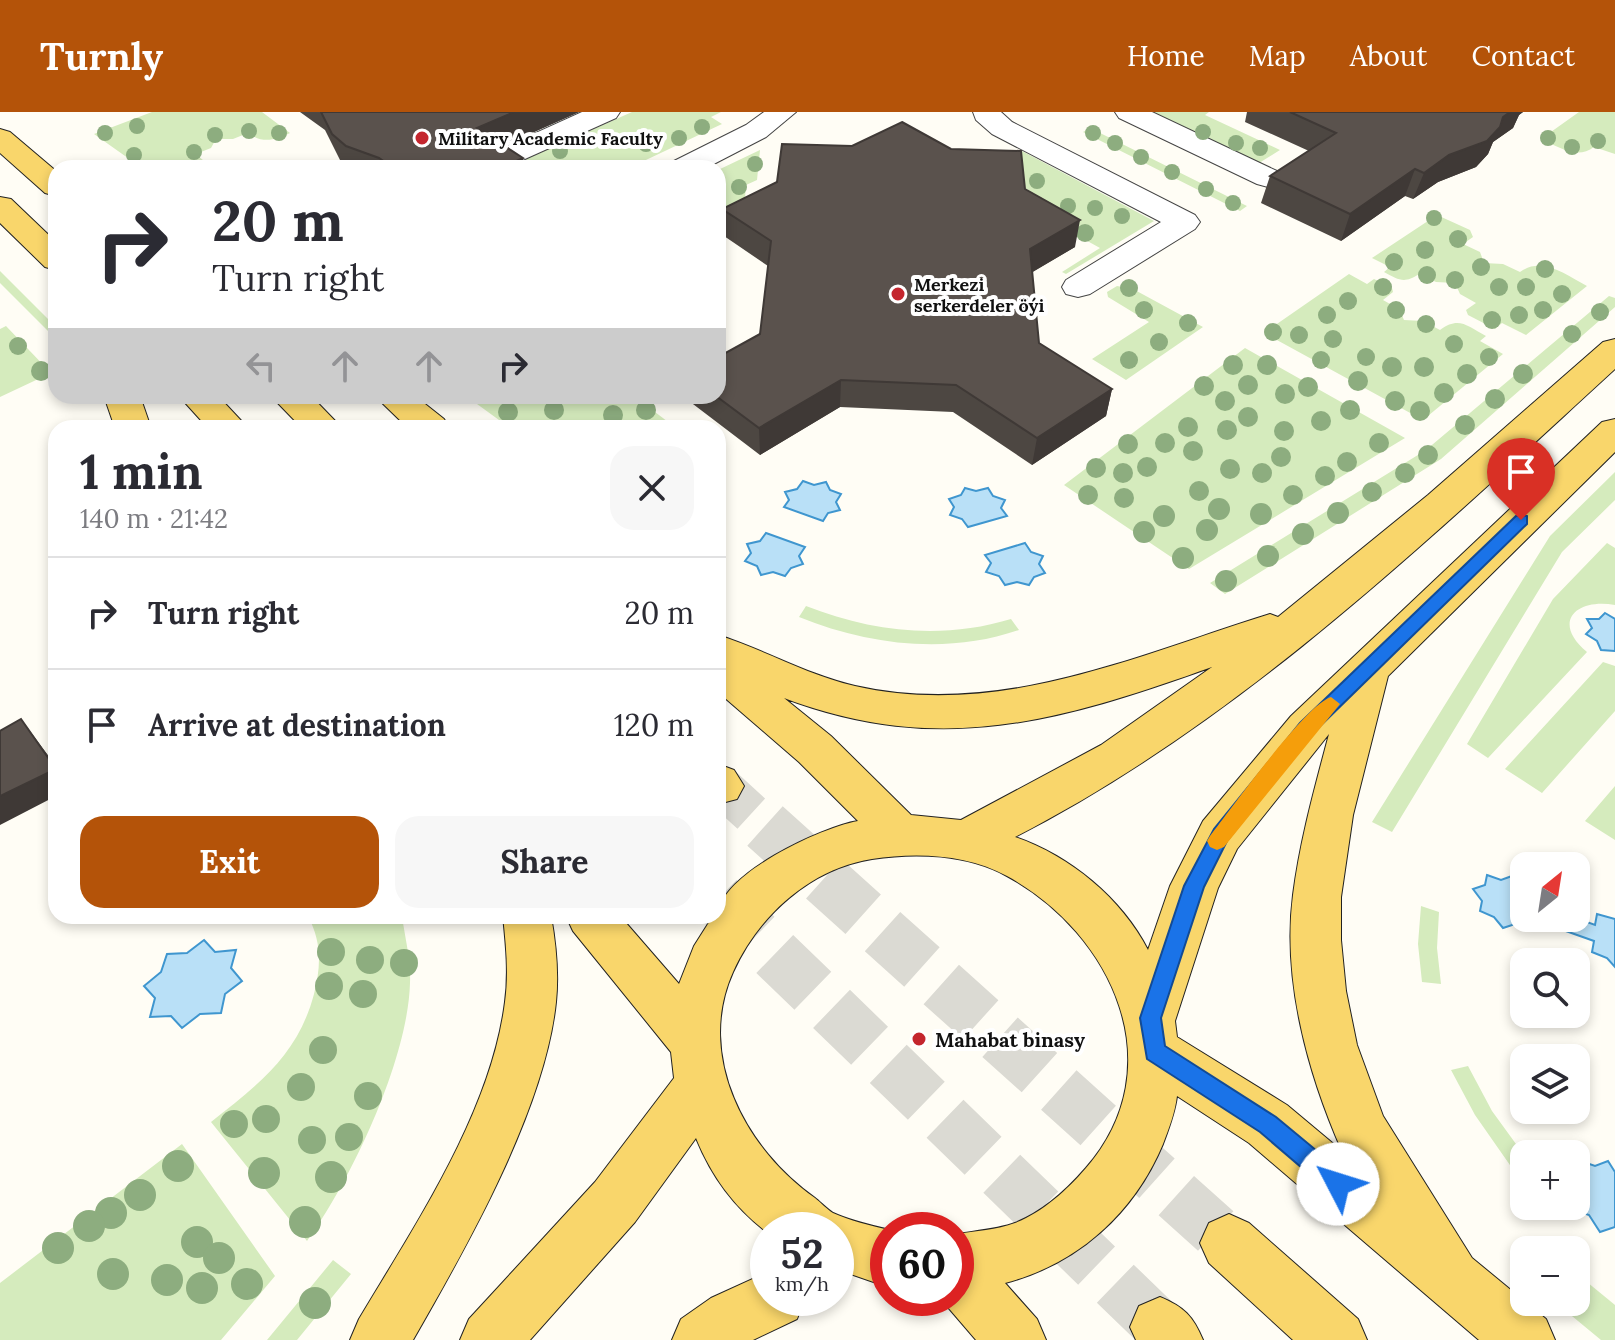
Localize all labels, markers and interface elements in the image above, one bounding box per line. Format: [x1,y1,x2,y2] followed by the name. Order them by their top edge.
[40,32,163,80] text: Turnly
[1127,38,1205,74] text: Home
[1249,38,1306,74] text: Map
[1350,38,1427,74] text: About
[1471,38,1575,74] text: Contact
[438,127,663,150] place label: Military Academic Faculty
[413,129,431,147] marker: Military Academic Faculty
[212,185,344,256] text: 20 m
[80,192,184,296] icon: right
[212,255,385,301] text: Turn right
[914,273,1044,317] place label: Merkezi serkerdeler öýi
[889,285,907,303] marker: Merkezi serkerdeler öýi
[239,344,283,388] icon: left
[323,344,367,388] icon: ahead
[407,344,451,388] icon: ahead
[491,344,535,388] icon: right
[1487,438,1555,520] pin
[80,441,203,502] text: 1 min
[610,446,694,530] button: close
[1499,450,1543,494] icon: arrive
[80,502,228,535] text: 140 m · 21:42
[80,591,124,635] icon: right
[148,594,299,632] text: Turn right
[625,594,694,632] text: 20 m
[80,703,124,747] icon: arrive
[148,706,446,744] text: Arrive at destination
[614,706,694,744] text: 120 m
[80,816,379,908] button: Exit
[395,816,694,908] button: Share
[1510,852,1590,932] north arrow
[1510,852,1590,1316] map controls
[1510,948,1590,1028] button: search
[935,1027,1085,1052] place label: Mahabat binasy
[910,1030,928,1048] marker: Mahabat binasy
[1510,1044,1590,1124] button: layers
[1510,1140,1590,1220] button: +
[1296,1142,1380,1226] position arrow
[870,1212,974,1316] speed limit sign: 60
[781,1228,823,1279] text: 52
[1510,1236,1590,1316] button: −
[775,1271,829,1296] text: km/h

